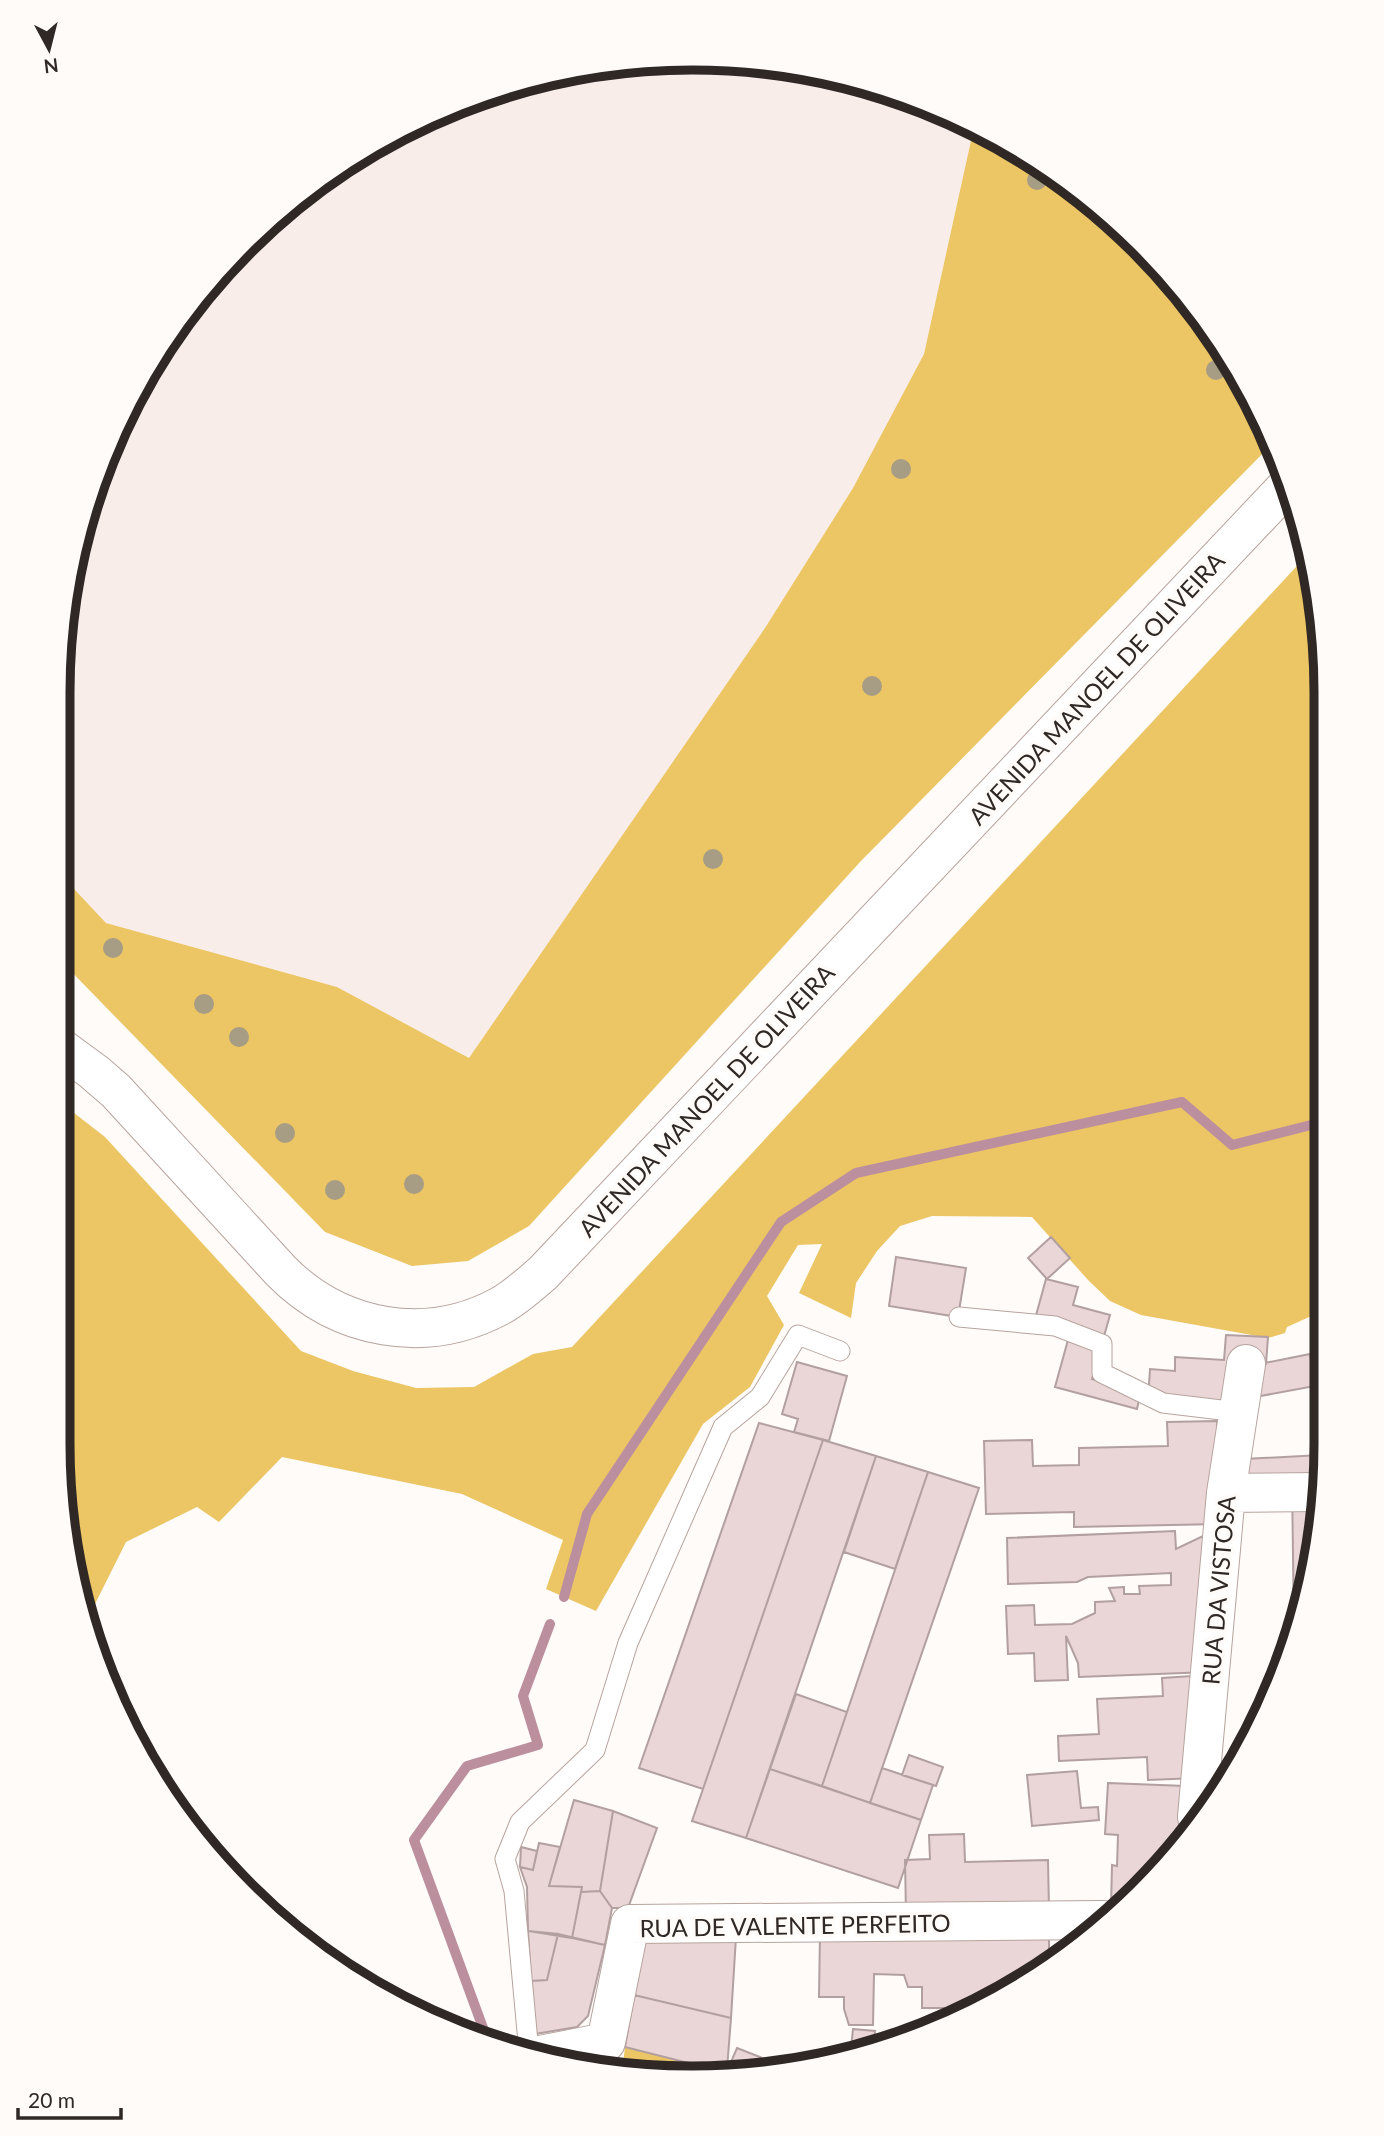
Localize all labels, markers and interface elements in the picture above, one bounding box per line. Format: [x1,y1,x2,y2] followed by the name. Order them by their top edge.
[14,14,84,84] north arrow
[42,54,60,79] text: N
[962,545,1230,830] street label: AVENIDA MANOEL DE OLIVEIRA
[572,957,840,1242] street label: AVENIDA MANOEL DE OLIVEIRA
[1195,1493,1241,1686] street label: RUA DA VISTOSA
[639,1908,951,1942] street label: RUA DE VALENTE PERFEITO
[18,2076,121,2120] scale bar
[28,2087,75,2112] text: 20 m

